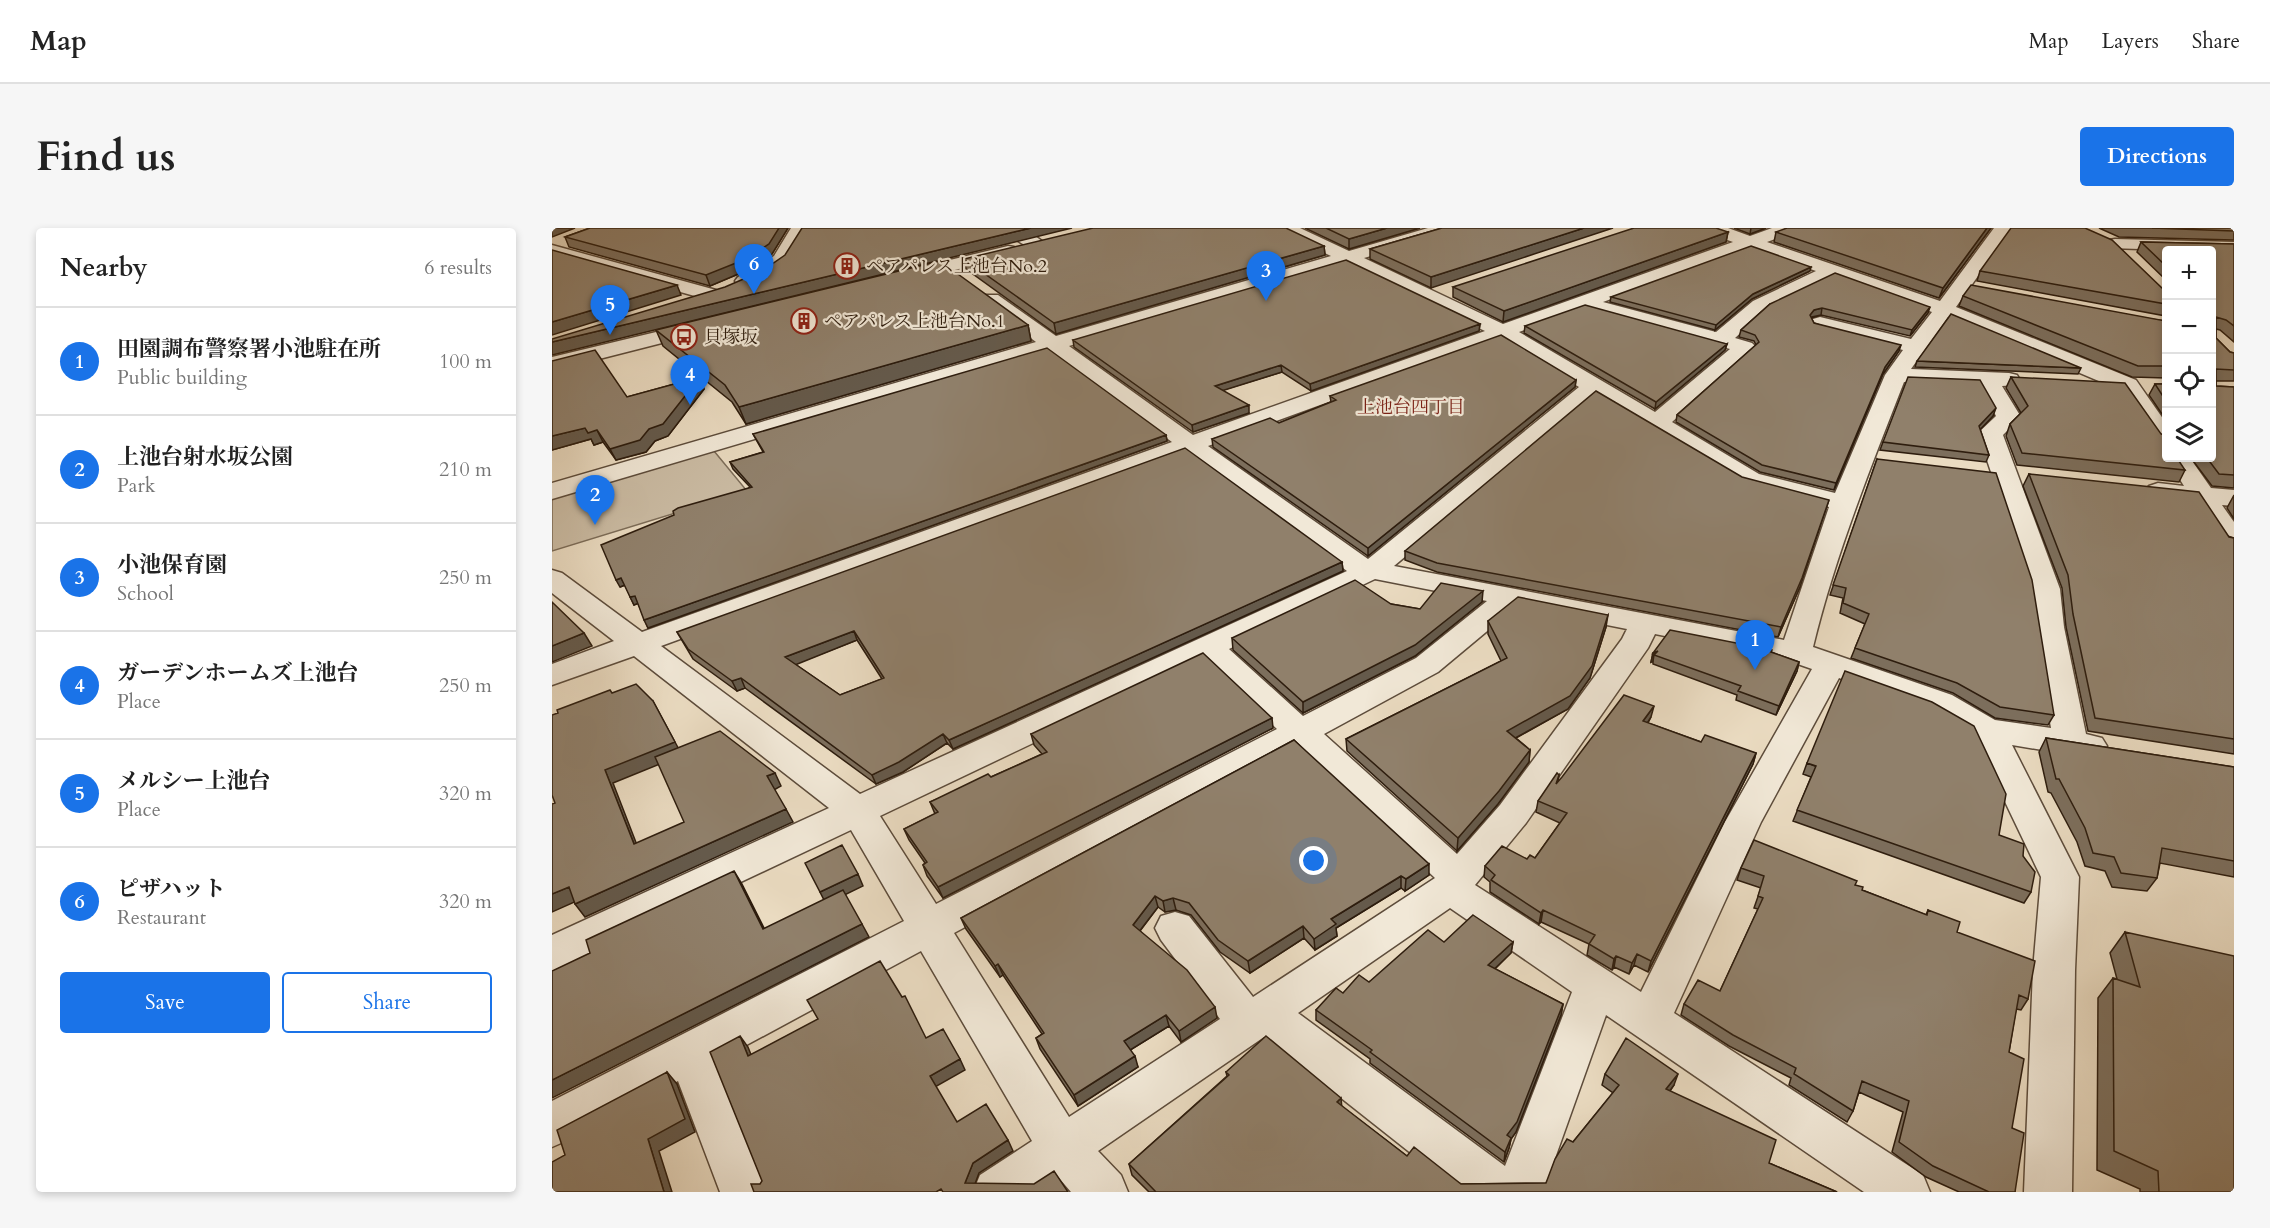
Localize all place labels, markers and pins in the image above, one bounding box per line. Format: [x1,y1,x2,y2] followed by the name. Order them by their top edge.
[734,244,774,294] pin: 6
[832,251,862,281] building icon: ペアパレス上池台No.2
[1246,251,1286,301] pin: 3
[866,254,1047,279] place label: ペアパレス上池台No.2
[590,285,630,335] pin: 5
[789,306,819,336] building icon: ペアパレス上池台No.1
[824,309,1005,334] place label: ペアパレス上池台No.1
[669,322,699,352] bus stop icon: 貝塚坂
[704,325,758,350] place label: 貝塚坂
[670,356,710,405] pin: 4
[576,476,615,525] pin: 2
[1736,620,1774,670] pin: 1

